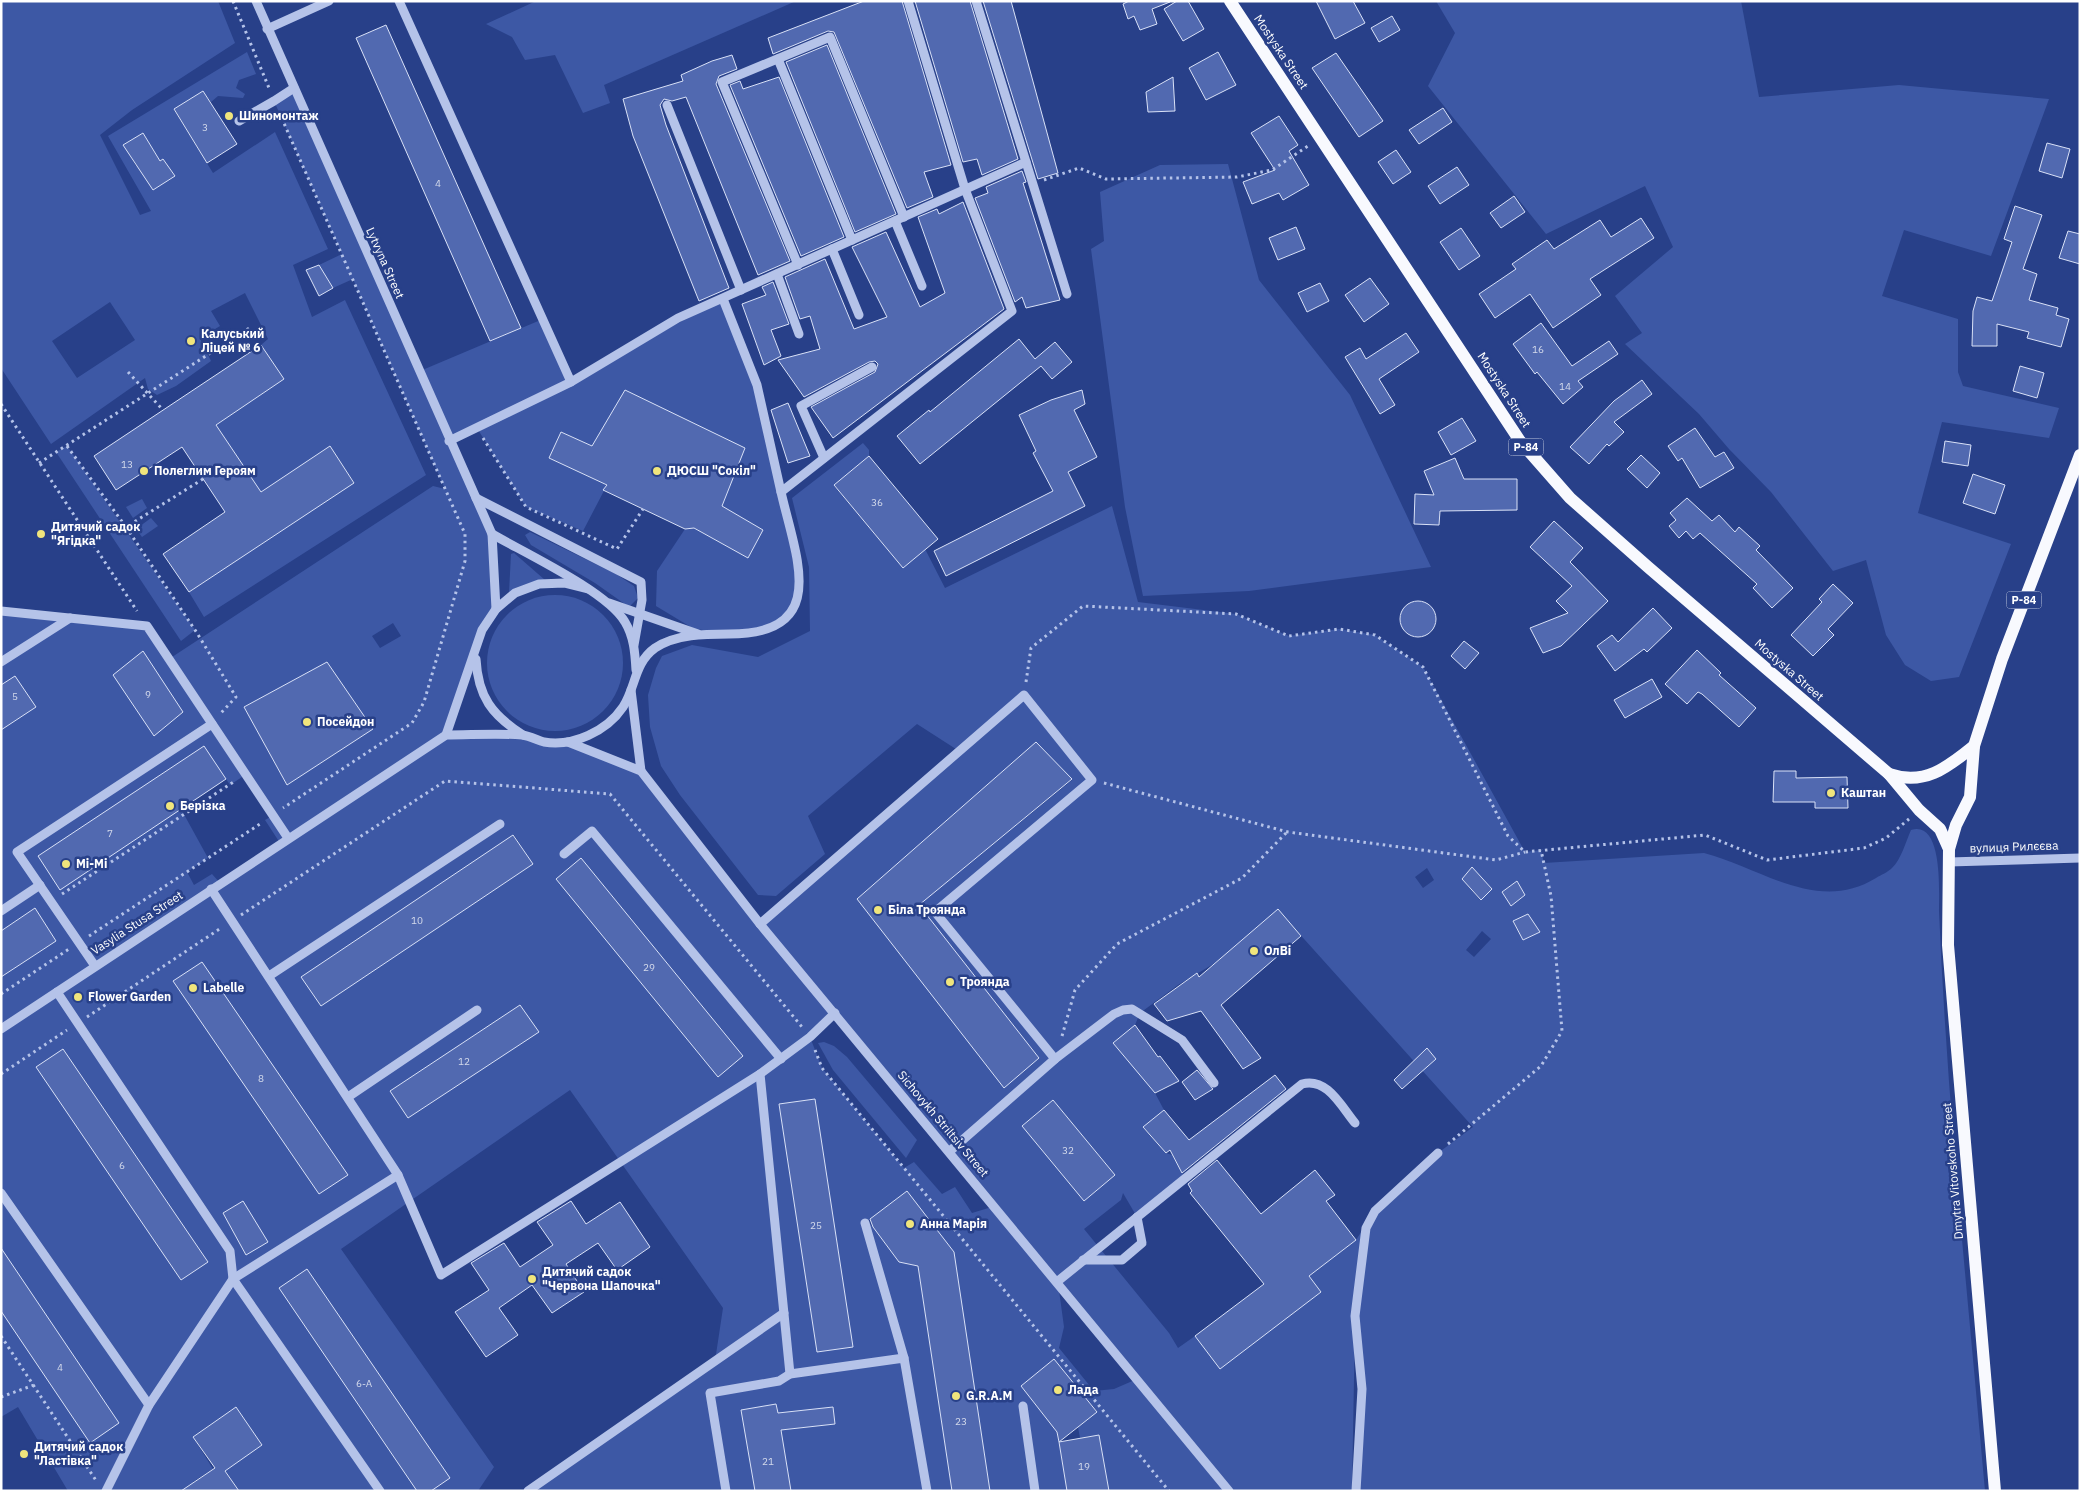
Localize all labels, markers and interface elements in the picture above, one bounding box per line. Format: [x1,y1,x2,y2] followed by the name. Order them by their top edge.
[1251,12,1312,92] street label: Mostyska Street
[239,108,319,123] place label: Шиномонтаж
[223,110,235,122] marker: Шиномонтаж
[202,121,208,134] house number: 3
[435,177,441,190] house number: 4
[363,225,408,301] street label: Lytvyna Street
[201,326,264,355] place label: Калуський Ліцей № 6
[185,335,197,347] marker: Калуський Ліцей № 6
[1532,343,1544,356] house number: 16
[1475,349,1534,430] street label: Mostyska Street
[1559,380,1571,393] house number: 14
[1508,438,1544,456] road number: Р-84
[121,458,133,471] house number: 13
[154,463,256,478] place label: Полеглим Героям
[667,463,756,478] place label: ДЮСШ "Сокіл"
[138,465,150,477] marker: Полеглим Героям
[651,465,663,477] marker: ДЮСШ "Сокіл"
[871,496,883,509] house number: 36
[51,519,140,548] place label: Дитячий садок "Ягідка"
[35,528,47,540] marker: Дитячий садок "Ягідка"
[2006,592,2042,608] road number: Р-84
[1752,636,1827,704] street label: Mostyska Street
[145,688,151,701] house number: 9
[12,690,18,703] house number: 5
[317,714,374,729] place label: Посейдон
[301,716,313,728] marker: Посейдон
[1841,785,1886,800] place label: Каштан
[1825,787,1837,799] marker: Каштан
[180,798,226,813] place label: Берізка
[164,800,176,812] marker: Берізка
[107,827,113,840] house number: 7
[1969,837,2059,856] street label: вулиця Рилєєва
[76,856,107,871] place label: Мі-Мі
[60,858,72,870] marker: Мі-Мі
[88,887,185,958] street label: Vasylia Stusa Street
[888,902,966,917] place label: Біла Троянда
[872,904,884,916] marker: Біла Троянда
[411,914,423,927] house number: 10
[1264,943,1291,958] place label: ОлВі
[1248,945,1260,957] marker: ОлВі
[643,961,655,974] house number: 29
[960,974,1010,989] place label: Троянда
[944,976,956,988] marker: Троянда
[203,980,244,995] place label: Labelle
[187,982,199,994] marker: Labelle
[88,989,171,1004] place label: Flower Garden
[72,991,84,1003] marker: Flower Garden
[458,1055,470,1068] house number: 12
[895,1068,992,1180] street label: Sichovykh Striltsiv Street
[258,1072,264,1085] house number: 8
[1939,1102,1966,1240] street label: Dmytra Vitovskoho Street
[1062,1144,1074,1157] house number: 32
[119,1159,125,1172] house number: 6
[920,1216,987,1231] place label: Анна Марія
[904,1218,916,1230] marker: Анна Марія
[810,1219,822,1232] house number: 25
[542,1264,661,1293] place label: Дитячий садок "Червона Шапочка"
[526,1273,538,1285] marker: Дитячий садок "Червона Шапочка"
[57,1361,63,1374] house number: 4
[356,1377,373,1390] house number: 6-А
[1068,1382,1099,1397] place label: Лада
[1052,1384,1064,1396] marker: Лада
[966,1388,1012,1403] place label: G.R.A.M
[950,1390,962,1402] marker: G.R.A.M
[955,1415,967,1428] house number: 23
[34,1439,123,1468] place label: Дитячий садок "Ластівка"
[18,1448,30,1460] marker: Дитячий садок "Ластівка"
[762,1455,774,1468] house number: 21
[1078,1460,1090,1473] house number: 19

